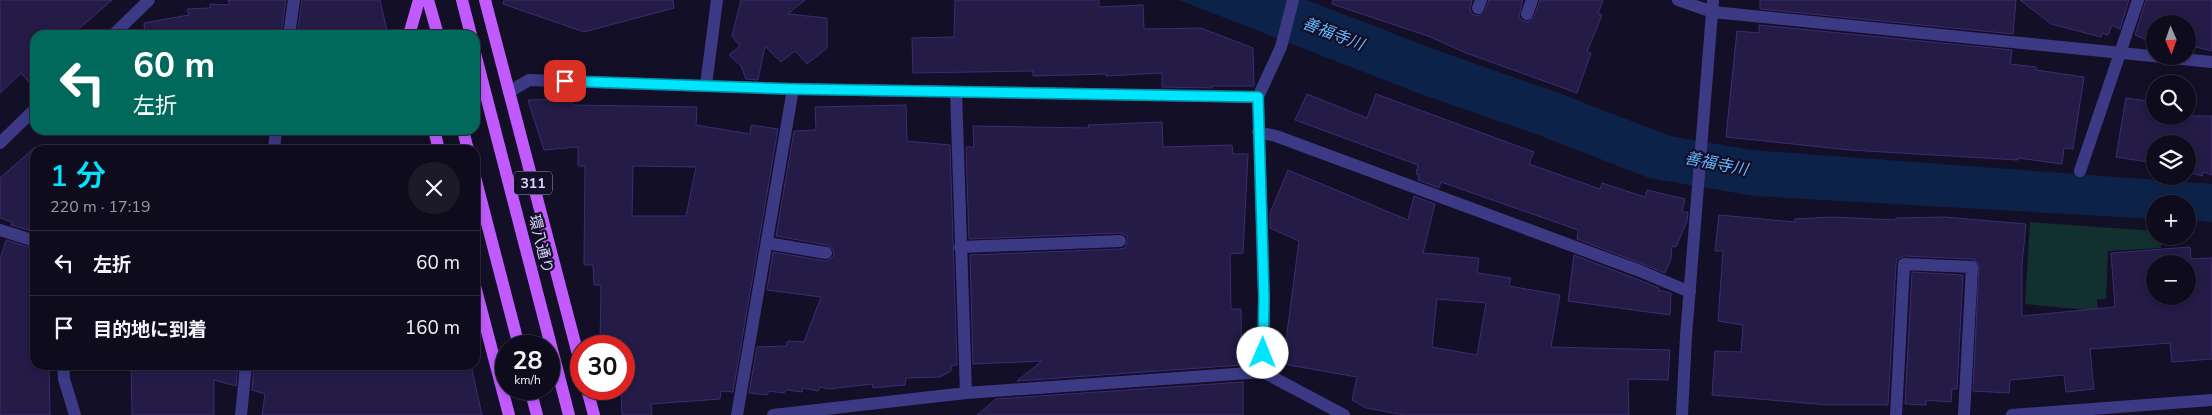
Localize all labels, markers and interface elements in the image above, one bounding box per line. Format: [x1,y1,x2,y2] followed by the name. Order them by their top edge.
[1299,12,1369,56] water label: 善福寺川
[2146,15,2196,65] north arrow
[2146,15,2196,305] map controls
[133,42,215,89] text: 60 m
[50,50,115,115] icon: left
[544,60,586,102] pin
[551,67,579,95] icon: arrive
[2146,75,2196,125] button: search
[133,91,177,121] text: 左折
[2146,135,2196,185] button: layers
[1682,147,1751,181] water label: 善福寺川
[50,156,106,197] text: 1 分
[408,162,460,214] button: close
[514,172,552,194] road number: 311
[2146,195,2196,245] button: +
[50,196,151,218] text: 220 m · 17:19
[524,212,558,276] street label: 環八通り
[50,249,78,277] icon: left
[416,250,460,276] text: 60 m
[93,252,131,278] text: 左折
[2146,255,2196,305] button: −
[50,314,78,342] icon: arrive
[405,315,460,341] text: 160 m
[93,317,207,343] text: 目的地に到着
[1236,326,1288,378] position arrow
[570,335,635,400] speed limit sign: 30
[512,344,543,378] text: 28
[514,372,541,388] text: km/h

